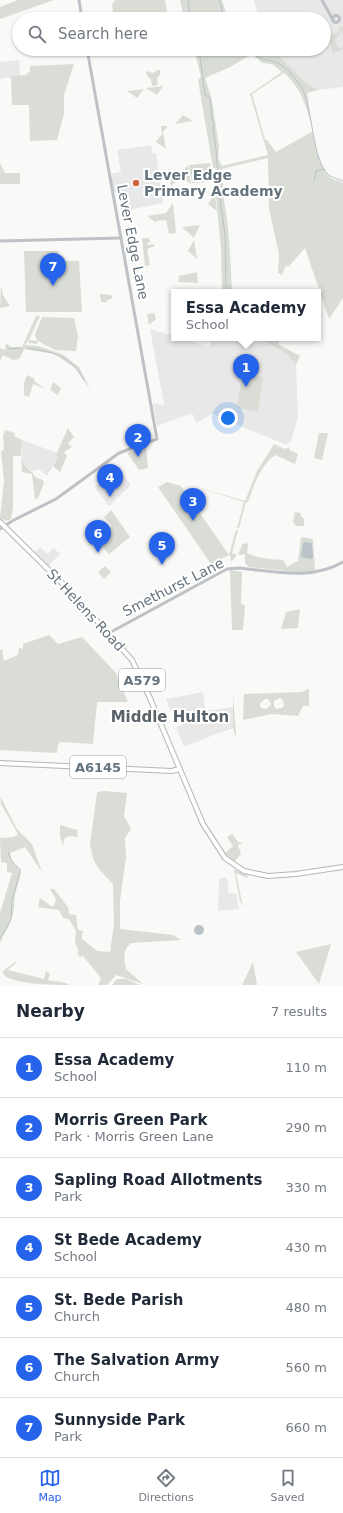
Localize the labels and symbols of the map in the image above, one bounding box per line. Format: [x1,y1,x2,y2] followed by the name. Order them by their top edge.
[144,167,283,199] place label: Lever Edge Primary Academy
[131,178,141,188] marker: Lever Edge Primary Academy
[114,183,152,301] street label: Lever Edge Lane
[40,253,66,286] pin: 7
[233,354,259,387] pin: 1
[218,408,238,428] your location
[125,424,151,457] pin: 2
[97,464,123,497] pin: 4
[180,488,206,521] pin: 3
[85,520,111,553] pin: 6
[149,532,175,565] pin: 5
[120,555,226,619] street label: Smethurst Lane
[44,566,128,654] street label: St Helens Road
[119,669,165,691] road number: A579
[111,708,229,726] district label: Middle Hulton
[70,756,126,778] road number: A6145

